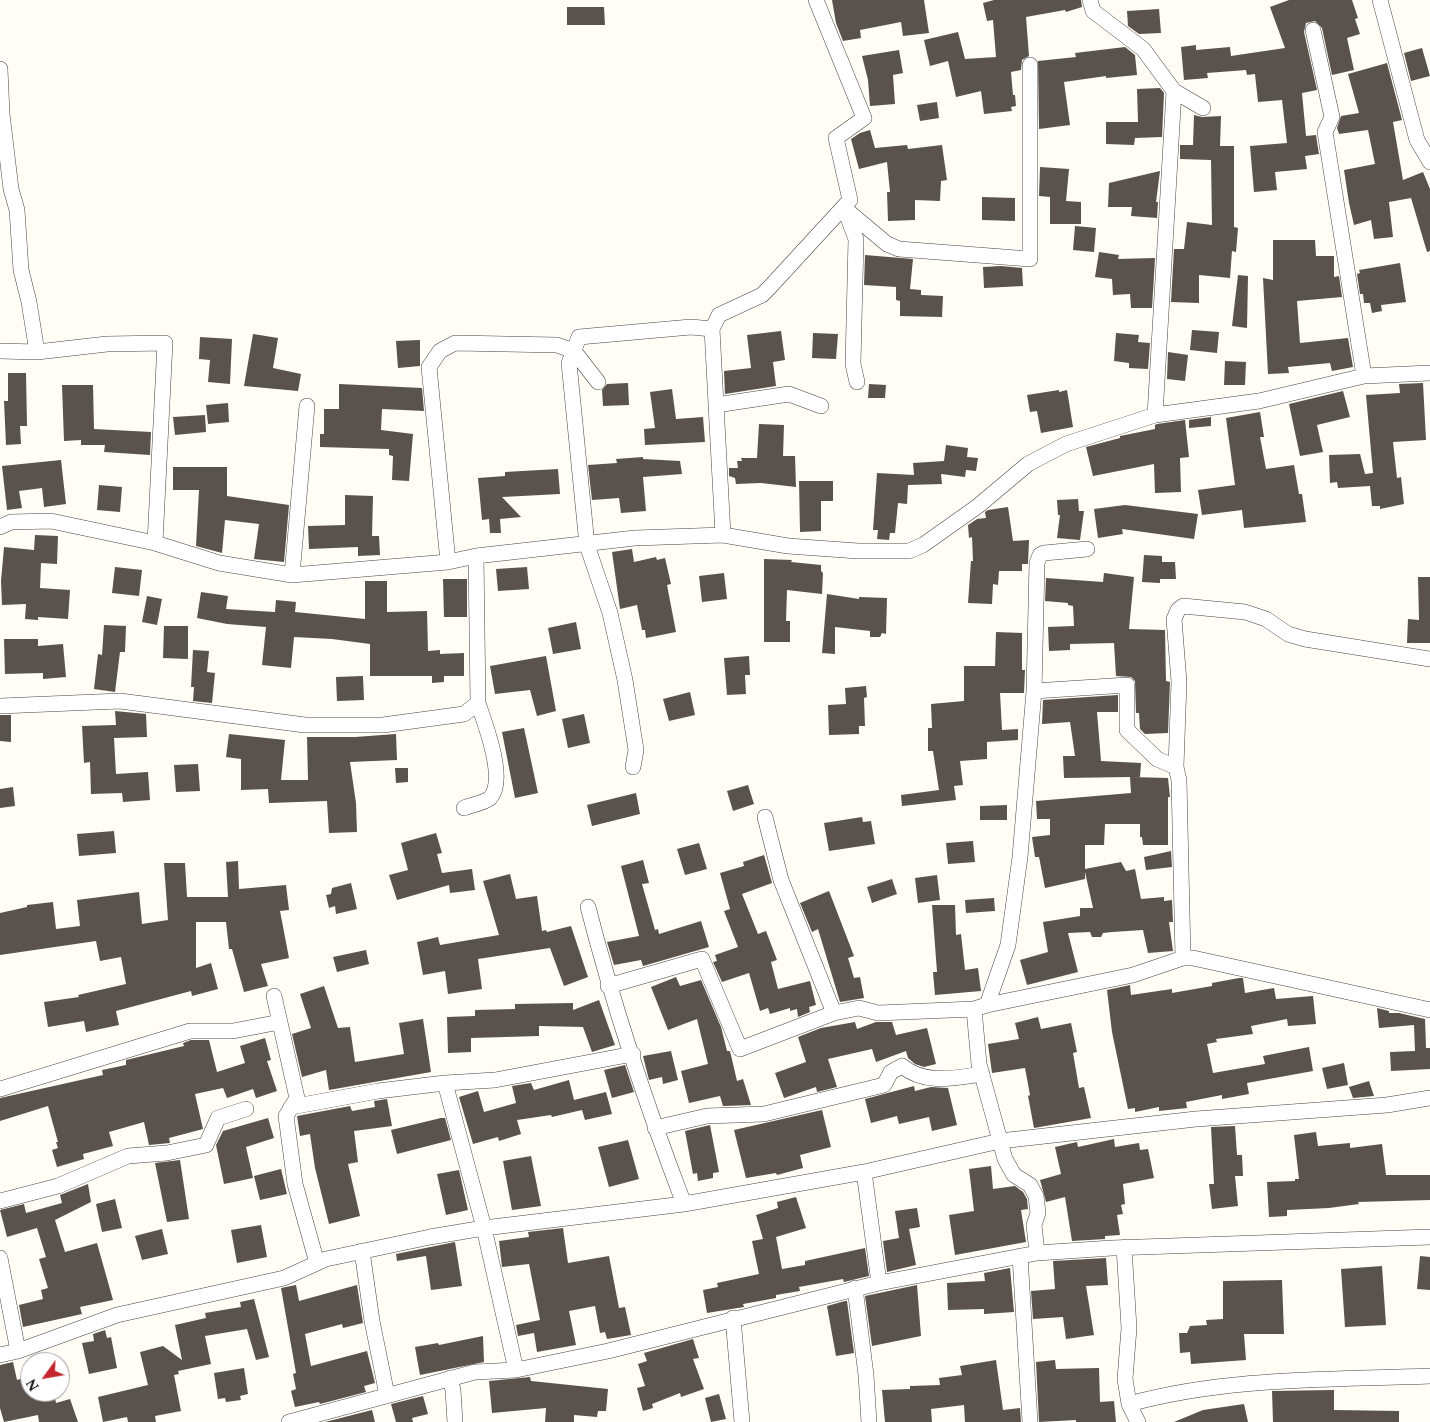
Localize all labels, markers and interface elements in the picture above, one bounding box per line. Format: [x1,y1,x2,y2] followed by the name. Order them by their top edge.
[20,1352,70,1402] north arrow
[21,1374,45,1395] text: N

